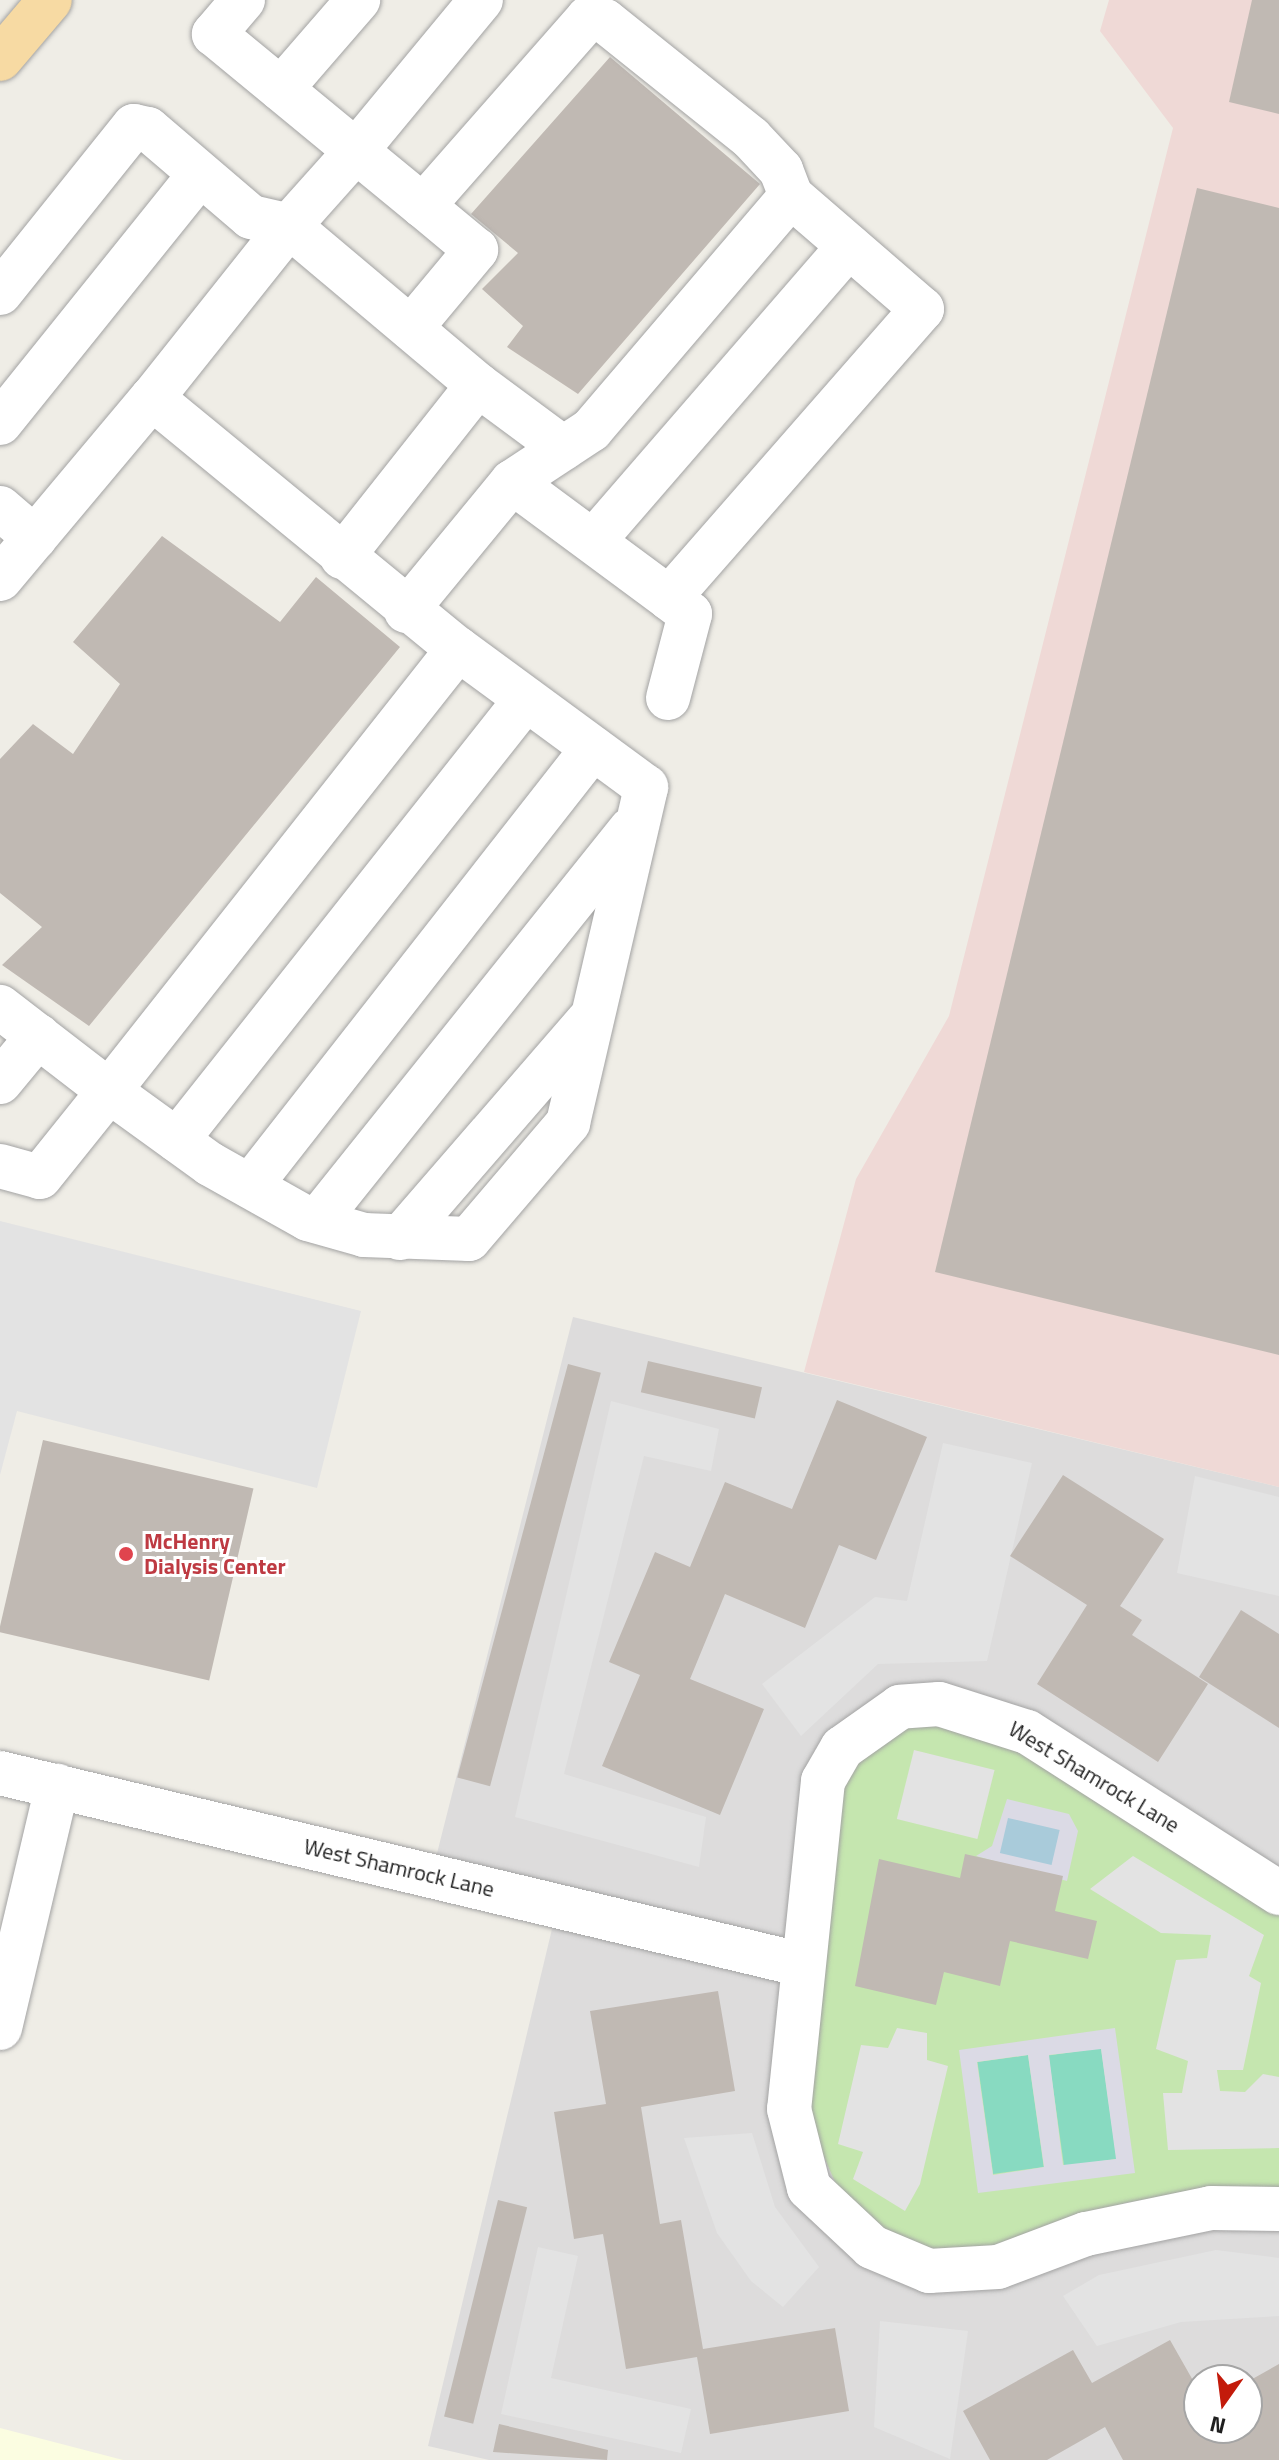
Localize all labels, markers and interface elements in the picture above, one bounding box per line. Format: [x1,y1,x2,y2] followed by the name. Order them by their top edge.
[144,1528,286,1580] place label: McHenry Dialysis Center
[115,1543,137,1565] marker: McHenry Dialysis Center
[1004,1716,1184,1838] street label: West Shamrock Lane
[301,1833,497,1903] street label: West Shamrock Lane
[1183,2364,1263,2444] north arrow
[1206,2407,1229,2444] text: N

